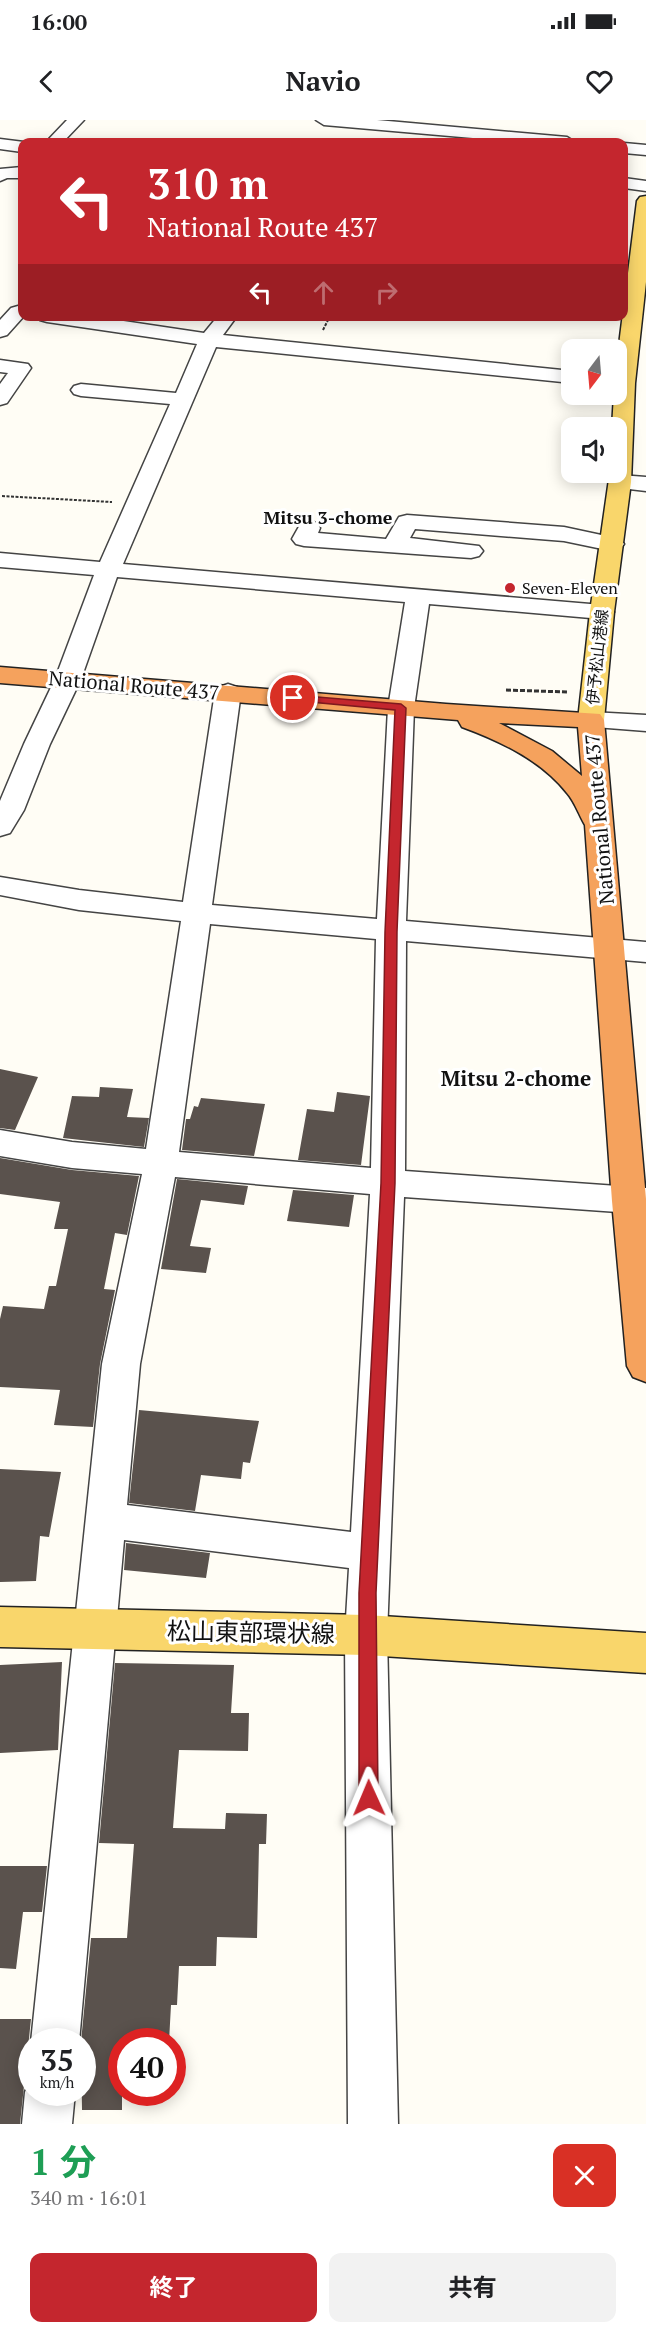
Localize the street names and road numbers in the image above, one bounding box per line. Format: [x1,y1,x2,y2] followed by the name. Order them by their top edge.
[581,608,613,706] street label: 伊予松山港線
[47,664,221,706] street label: National Route 437
[578,732,620,906] street label: National Route 437
[167,1615,335,1649] street label: 松山東部環状線

